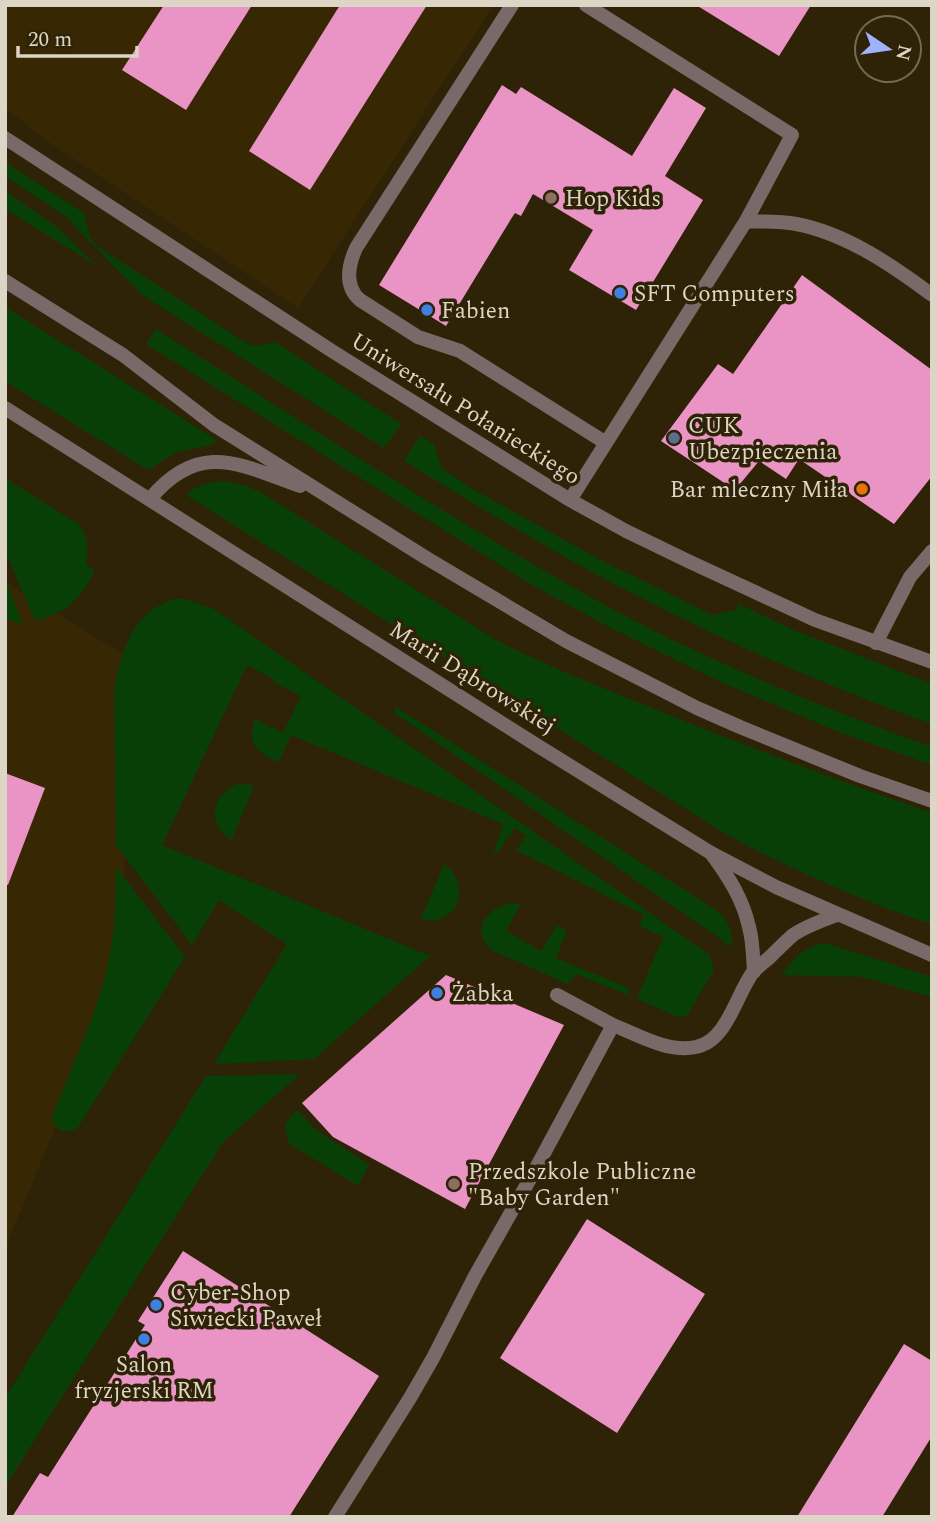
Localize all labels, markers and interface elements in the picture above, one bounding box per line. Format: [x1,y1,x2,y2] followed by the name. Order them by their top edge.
[18,14,136,58] scale bar
[853,14,923,84] north arrow
[28,24,72,56] text: 20 m
[887,42,919,63] text: N
[565,182,661,217] place label: Hop Kids
[543,190,559,206] marker: Hop Kids
[634,277,795,312] place label: SFT Computers
[612,285,628,301] marker: SFT Computers
[441,294,510,329] place label: Fabien
[419,302,435,318] marker: Fabien
[343,324,587,494] street label: Uniwersału Połanieckiego
[688,409,837,470] place label: CUK Ubezpieczenia
[666,430,682,446] marker: CUK Ubezpieczenia
[670,473,848,508] place label: Bar mleczny Miła
[854,481,870,497] marker: Bar mleczny Miła
[382,613,563,744] street label: Marii Dąbrowskiej
[451,977,514,1012] place label: Żabka
[429,985,445,1001] marker: Żabka
[468,1155,696,1216] place label: Przedszkole Publiczne "Baby Garden"
[446,1176,462,1192] marker: Przedszkole Publiczne "Baby Garden"
[170,1276,322,1337] place label: Cyber-Shop Siwiecki Paweł
[148,1297,164,1313] marker: Cyber-Shop Siwiecki Paweł
[136,1331,152,1347] marker: Salon fryzjerski RM
[74,1348,214,1409] place label: Salon fryzjerski RM

